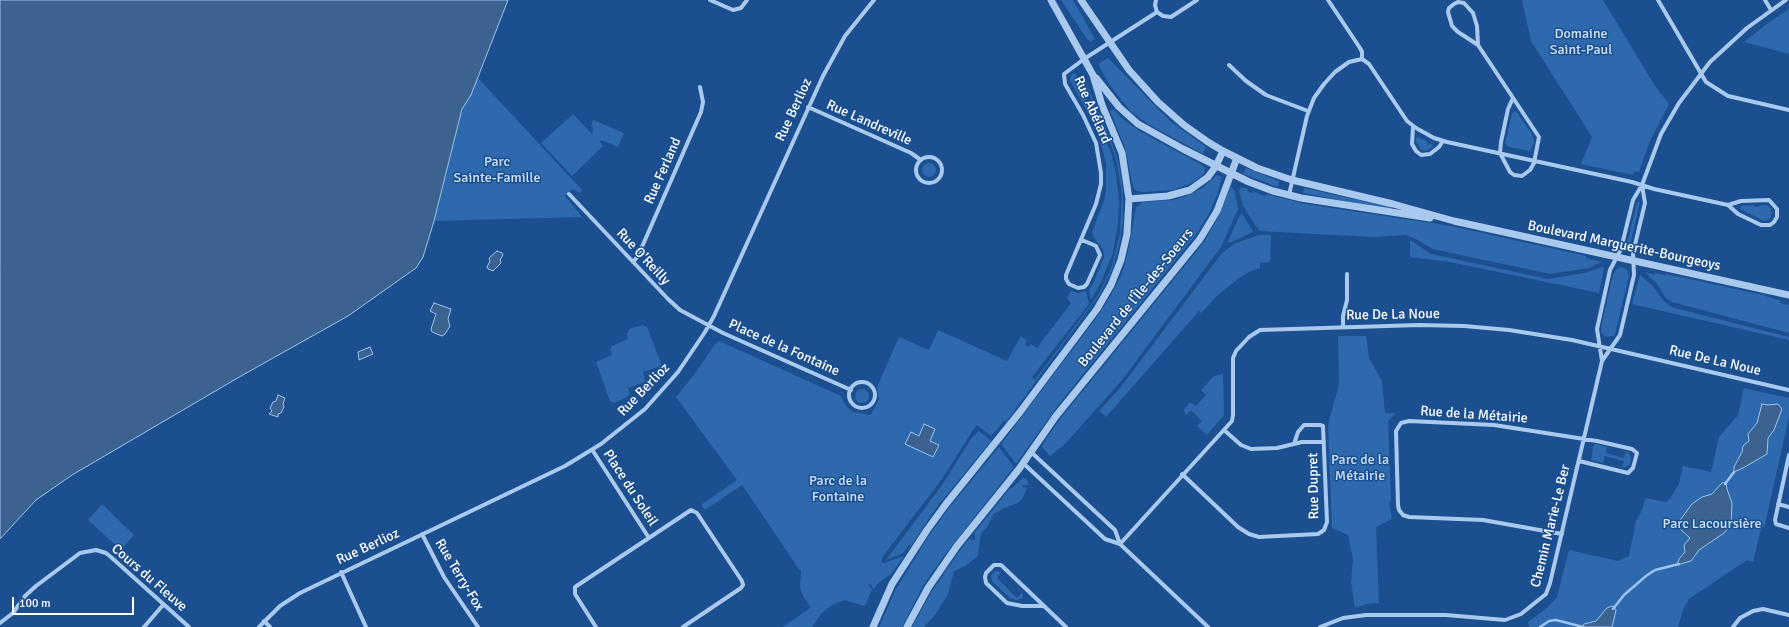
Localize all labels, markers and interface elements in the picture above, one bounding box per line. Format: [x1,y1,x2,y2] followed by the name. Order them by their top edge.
[1550,26,1612,58] park label: Domaine Saint-Paul
[1070,73,1114,147] street label: Rue Abélard
[772,76,816,144] street label: Rue Berlioz
[824,97,914,149] street label: Rue Landreville
[641,135,685,207] street label: Rue Ferland
[454,154,540,186] park label: Parc Sainte-Famille
[1526,217,1722,275] street label: Boulevard Marguerite-Bourgeoys
[613,225,673,289] street label: Rue O'Reilly
[1075,225,1197,371] street label: Boulevard de l'Île-des-Soeurs
[1346,306,1440,324] street label: Rue De La Noue
[726,316,842,380] street label: Place de la Fontaine
[1667,342,1763,380] street label: Rue De La Noue
[614,360,674,420] street label: Rue Berlioz
[1420,403,1528,427] street label: Rue de la Métairie
[599,447,661,529] street label: Place du Soleil
[1305,452,1323,520] street label: Rue Dupret
[1331,452,1389,484] park label: Parc de la Métairie
[1528,463,1574,589] street label: Chemin Marie-Le Ber
[809,473,867,506] park label: Parc de la Fontaine
[1663,516,1761,532] park label: Parc Lacoursière
[334,525,402,569] street label: Rue Berlioz
[431,536,487,614] street label: Rue Terry-Fox
[108,541,190,615] street label: Cours du Fleuve
[14,589,136,615] scale bar
[19,596,51,611] text: 100 m

